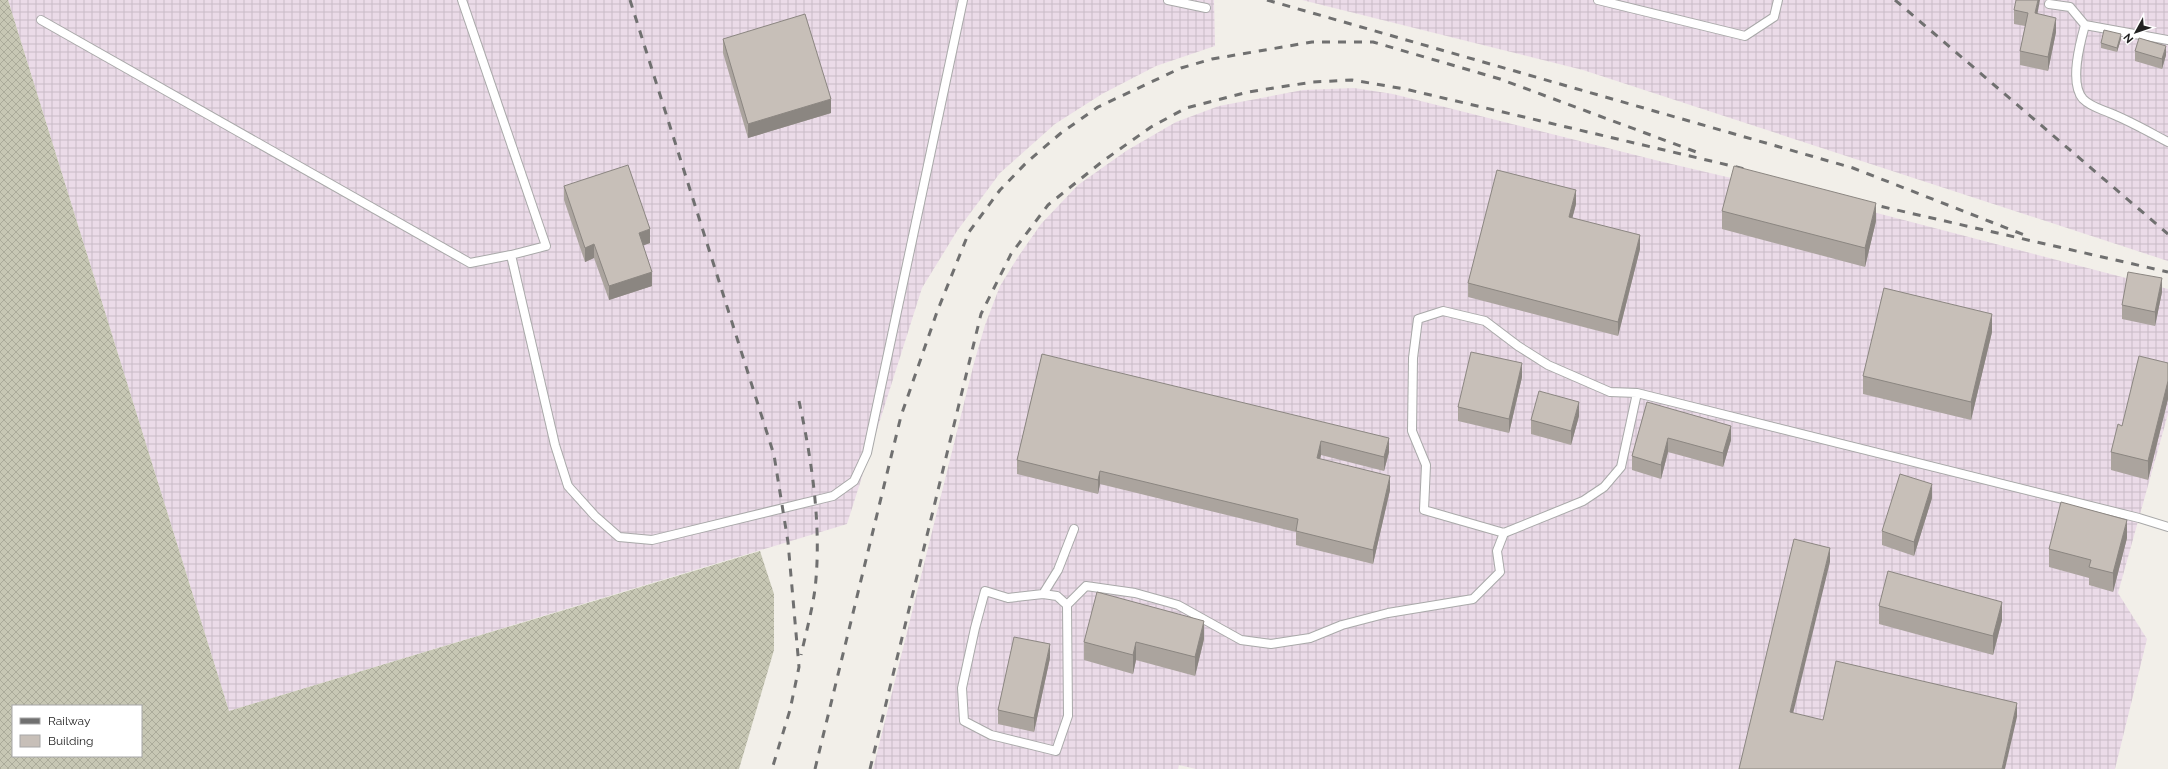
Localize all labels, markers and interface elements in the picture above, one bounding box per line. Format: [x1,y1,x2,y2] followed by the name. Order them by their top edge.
[2116,12,2156,52] north arrow
[2121,31,2136,46] text: N
[12,705,142,757] legend
[48,714,91,728] text: Railway
[48,734,94,748] text: Building

